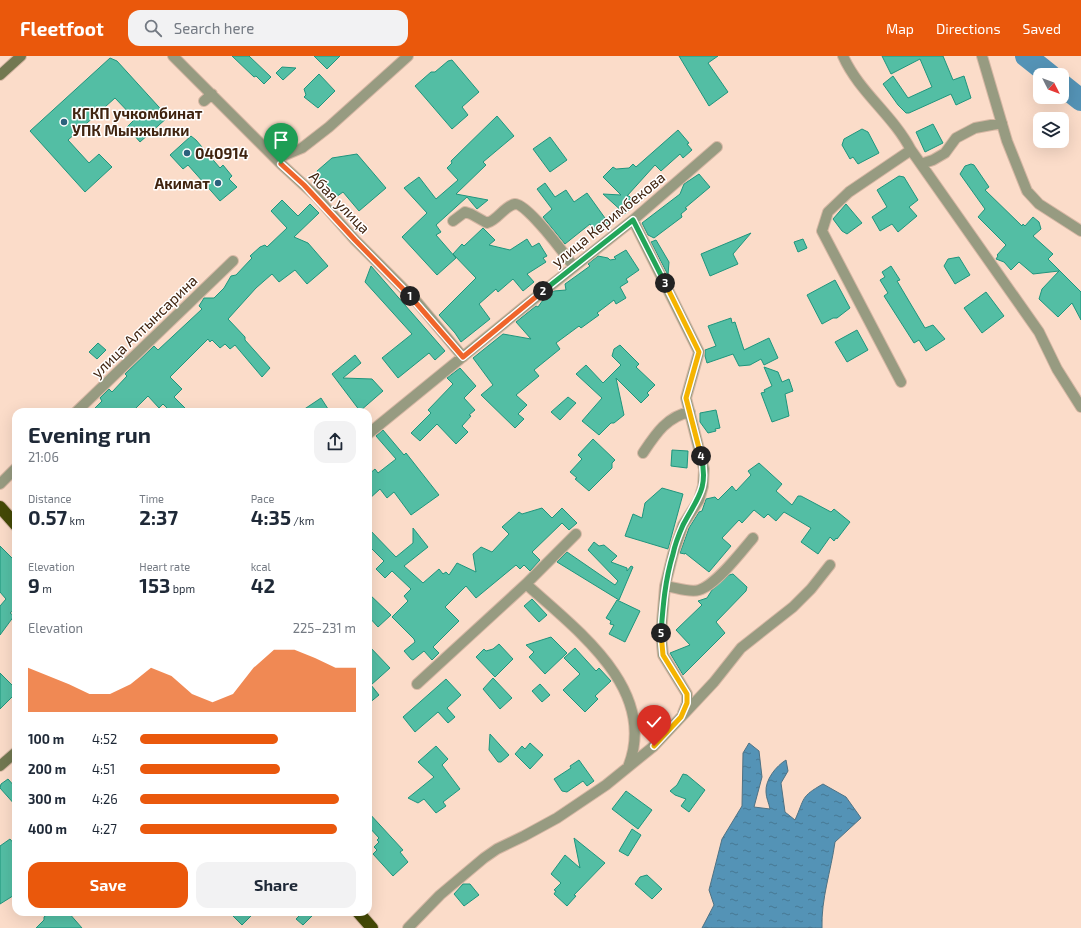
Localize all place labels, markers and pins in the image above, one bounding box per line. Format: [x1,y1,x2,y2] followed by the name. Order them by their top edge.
[72,104,203,139] place label: КГКП учкомбинат УПК Мынжылки
[59,117,69,127] marker: КГКП учкомбинат УПК Мынжылки
[264,123,298,164] pin
[195,144,249,162] place label: 040914
[182,148,192,158] marker: 040914
[154,174,210,192] place label: Акимат
[213,178,223,188] marker: Акимат
[655,273,675,293] pin: 3
[533,281,553,301] pin: 2
[400,286,420,306] pin: 1
[691,446,711,466] pin: 4
[651,623,671,643] pin: 5
[637,705,671,746] pin

